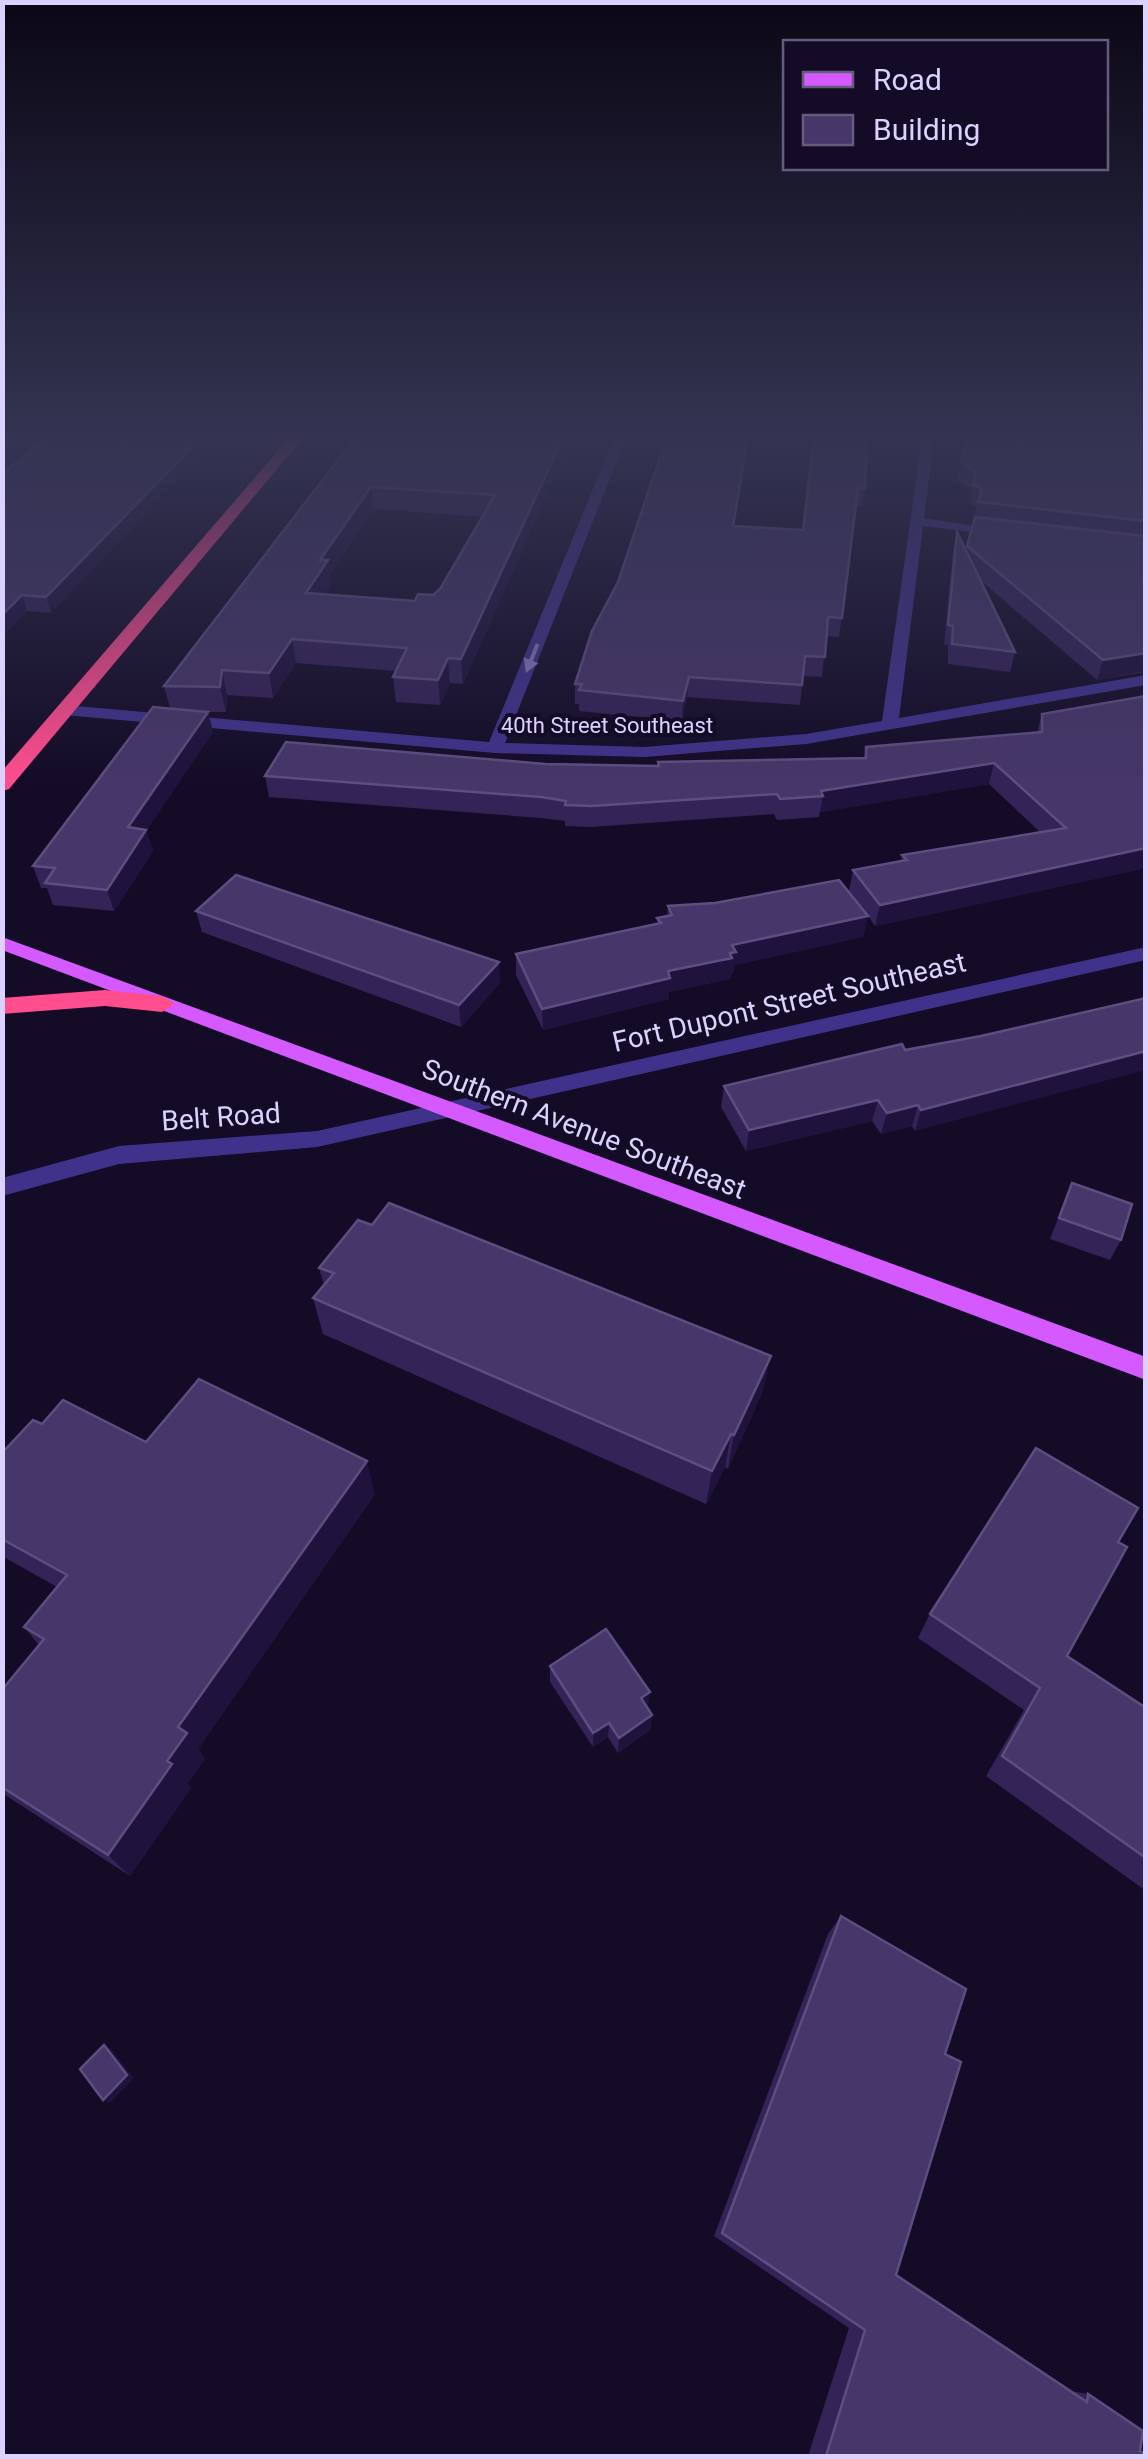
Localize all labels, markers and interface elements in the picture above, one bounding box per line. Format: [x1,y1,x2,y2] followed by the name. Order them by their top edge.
[783,40,1108,170] legend
[873,62,942,97] text: Road
[873,112,980,147] text: Building
[523,643,539,673] one-way arrow
[501,713,713,738] street label: 40th Street Southeast
[609,945,969,1059] street label: Fort Dupont Street Southeast
[417,1052,751,1206] street label: Southern Avenue Southeast
[160,1096,282,1138] street label: Belt Road

